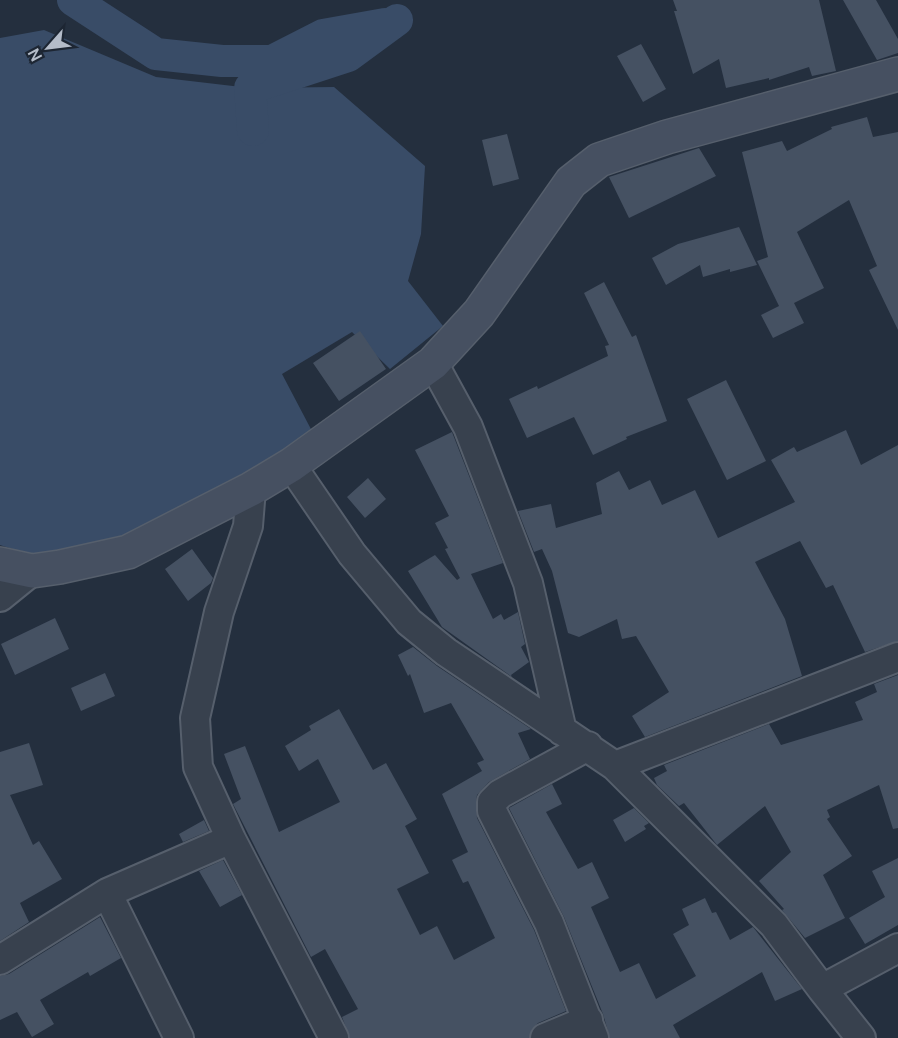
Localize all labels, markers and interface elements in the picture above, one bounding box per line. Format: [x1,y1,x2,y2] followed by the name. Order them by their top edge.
[18,18,78,78] north arrow
[22,45,47,65] text: N

